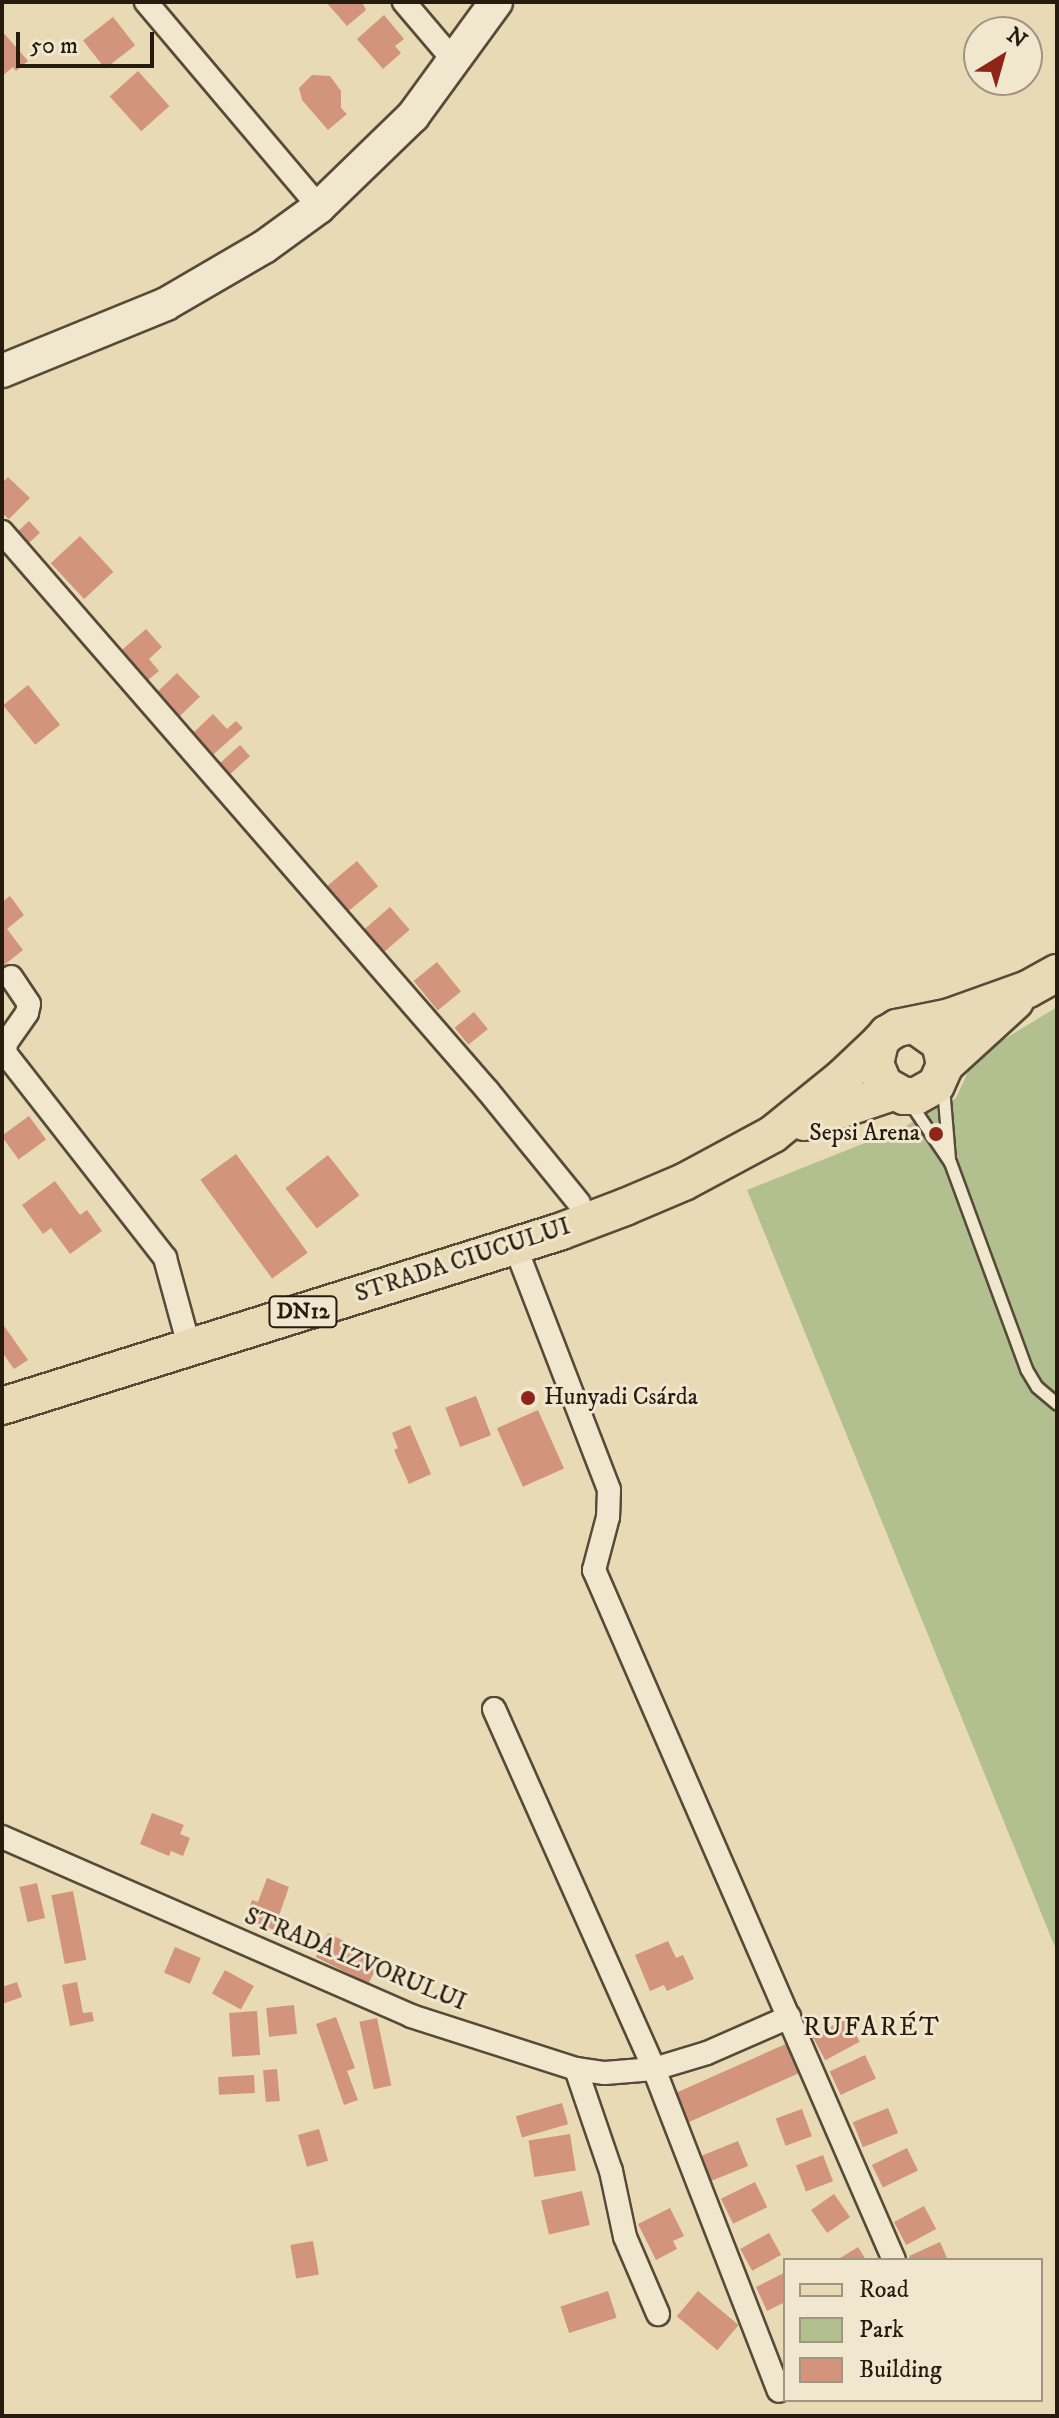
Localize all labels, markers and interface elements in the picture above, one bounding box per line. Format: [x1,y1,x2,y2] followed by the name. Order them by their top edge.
[20,16,158,66] scale bar
[963,16,1043,96] north arrow
[1001,22,1032,54] text: N
[30,31,78,61] text: 50 m
[809,1120,920,1148] place label: Sepsi Arena
[927,1125,945,1143] marker: Sepsi Arena
[352,1213,574,1309] street label: STRADA CIUCULUI
[267,1294,339,1330] road number: DN12
[544,1384,698,1412] place label: Hunyadi Csárda
[519,1389,537,1407] marker: Hunyadi Csárda
[240,1902,470,2018] street label: STRADA IZVORULUI
[803,2012,941,2044] district label: RUFARÉT
[783,2258,1043,2402] legend
[859,2275,909,2305] text: Road
[859,2315,904,2345] text: Park
[859,2355,942,2385] text: Building

